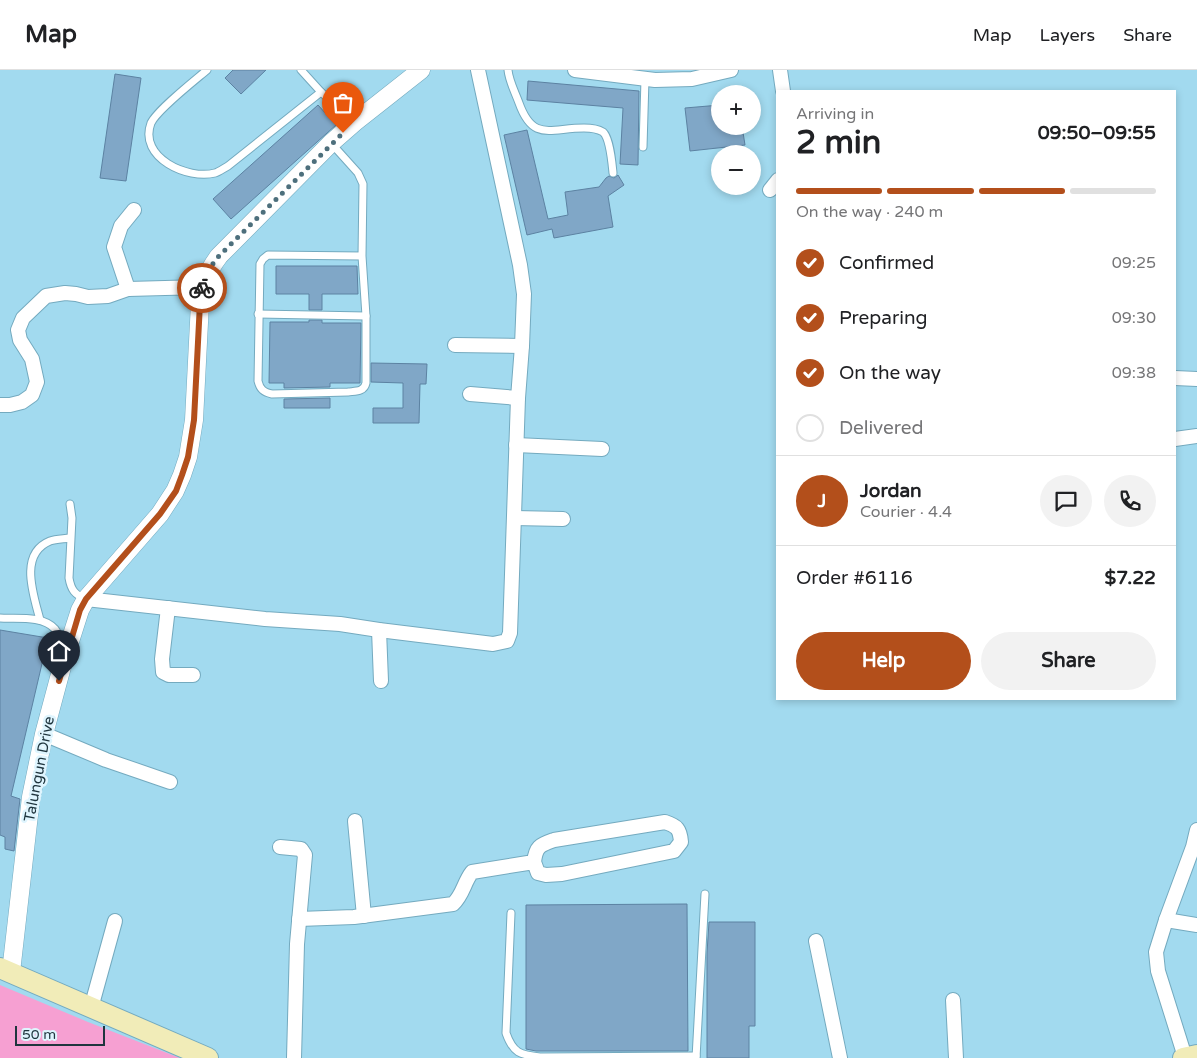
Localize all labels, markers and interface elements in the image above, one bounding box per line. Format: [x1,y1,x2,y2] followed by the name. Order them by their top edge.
[25,20,77,49] text: Map
[973,24,1012,46] text: Map
[1040,24,1095,46] text: Layers
[1123,24,1172,46] text: Share
[322,82,364,133] pin
[711,85,761,195] map controls
[711,85,761,135] button: +
[329,89,357,117] icon: bag
[796,104,874,124] text: Arriving in
[1038,122,1156,144] text: 09:50–09:55
[796,124,881,162] text: 2 min
[711,145,761,195] button: −
[796,202,943,222] text: On the way · 240 m
[796,249,824,277] icon: check
[839,252,934,274] text: Confirmed
[1112,253,1156,273] text: 09:25
[177,263,227,313] courier
[188,274,216,302] icon: bike
[796,304,824,332] icon: check
[839,307,928,329] text: Preparing
[1112,308,1156,328] text: 09:30
[796,359,824,387] icon: check
[839,362,941,384] text: On the way
[1112,363,1156,383] text: 09:38
[839,417,924,439] text: Delivered
[1040,475,1092,527] button: chat
[1104,475,1156,527] button: phone
[860,480,922,502] text: Jordan
[818,490,826,512] text: J
[860,502,952,522] text: Courier · 4.4
[796,567,913,589] text: Order #6116
[1105,567,1156,589] text: $7.22
[38,630,80,681] pin
[796,632,971,690] button: Help
[981,632,1156,690] button: Share
[45,637,73,665] icon: home
[20,715,58,823] street label: Talungun Drive
[15,1023,105,1046] scale bar
[22,1026,56,1043] text: 50 m

